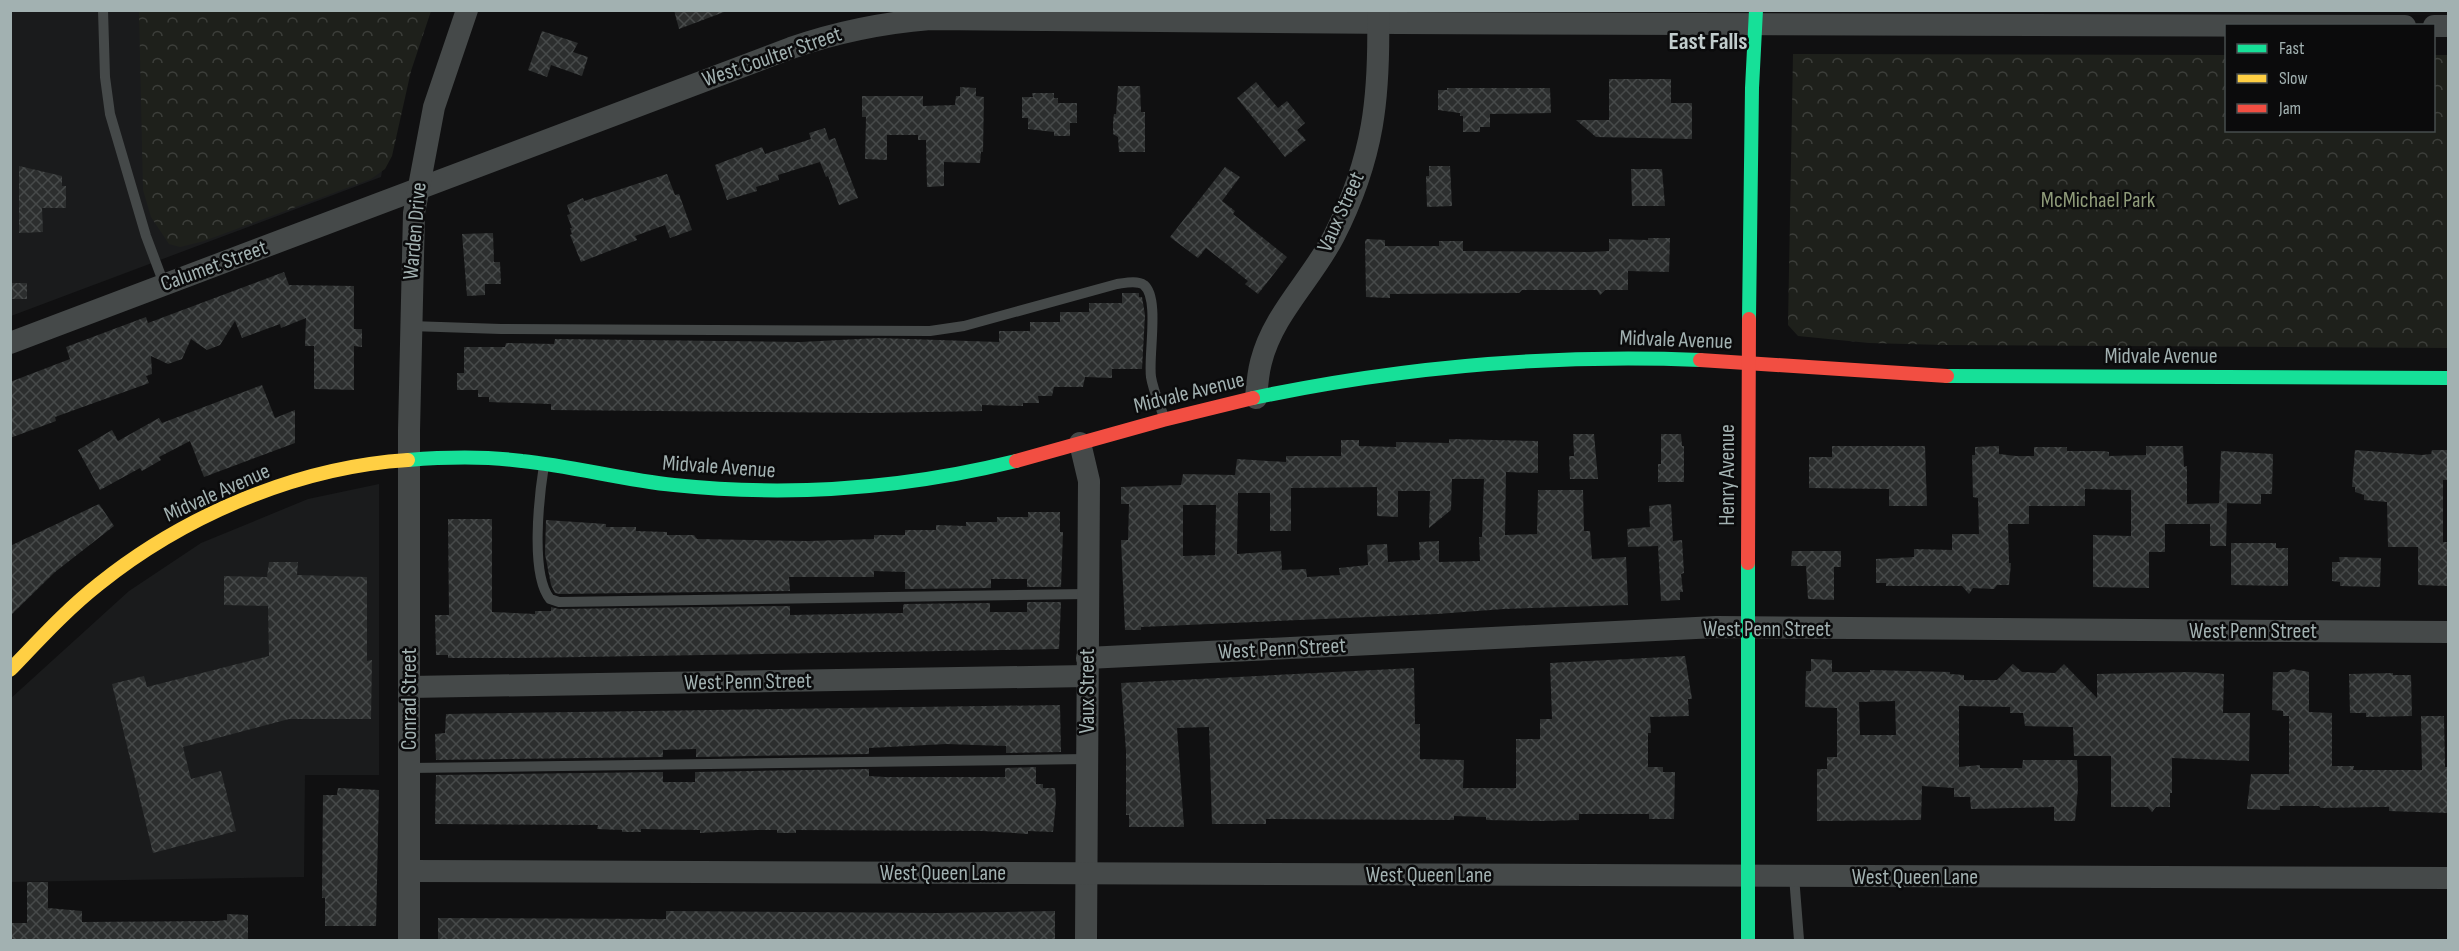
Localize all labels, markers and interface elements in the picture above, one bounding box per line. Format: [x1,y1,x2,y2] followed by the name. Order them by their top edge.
[699,20,845,93] street label: West Coulter Street
[2225,24,2435,132] legend
[1669,27,1747,56] district label: East Falls
[2279,38,2305,59] text: Fast
[2279,68,2308,89] text: Slow
[2278,98,2301,119] text: Jam
[1311,167,1371,256] street label: Vaux Street
[397,181,433,281] street label: Warden Drive
[2041,187,2156,214] park label: McMichael Park
[157,234,271,298] street label: Calumet Street
[1619,325,1733,355] street label: Midvale Avenue
[2104,343,2218,370] street label: Midvale Avenue
[1131,366,1247,420] street label: Midvale Avenue
[1714,424,1741,526] street label: Henry Avenue
[662,450,776,484] street label: Midvale Avenue
[160,458,274,528] street label: Midvale Avenue
[1703,616,1831,643] street label: West Penn Street
[2189,618,2317,645] street label: West Penn Street
[1217,632,1347,666] street label: West Penn Street
[396,647,423,750] street label: Conrad Street
[1074,648,1101,734] street label: Vaux Street
[684,667,812,697] street label: West Penn Street
[880,860,1006,887] street label: West Queen Lane
[1366,862,1492,889] street label: West Queen Lane
[1852,864,1978,891] street label: West Queen Lane

